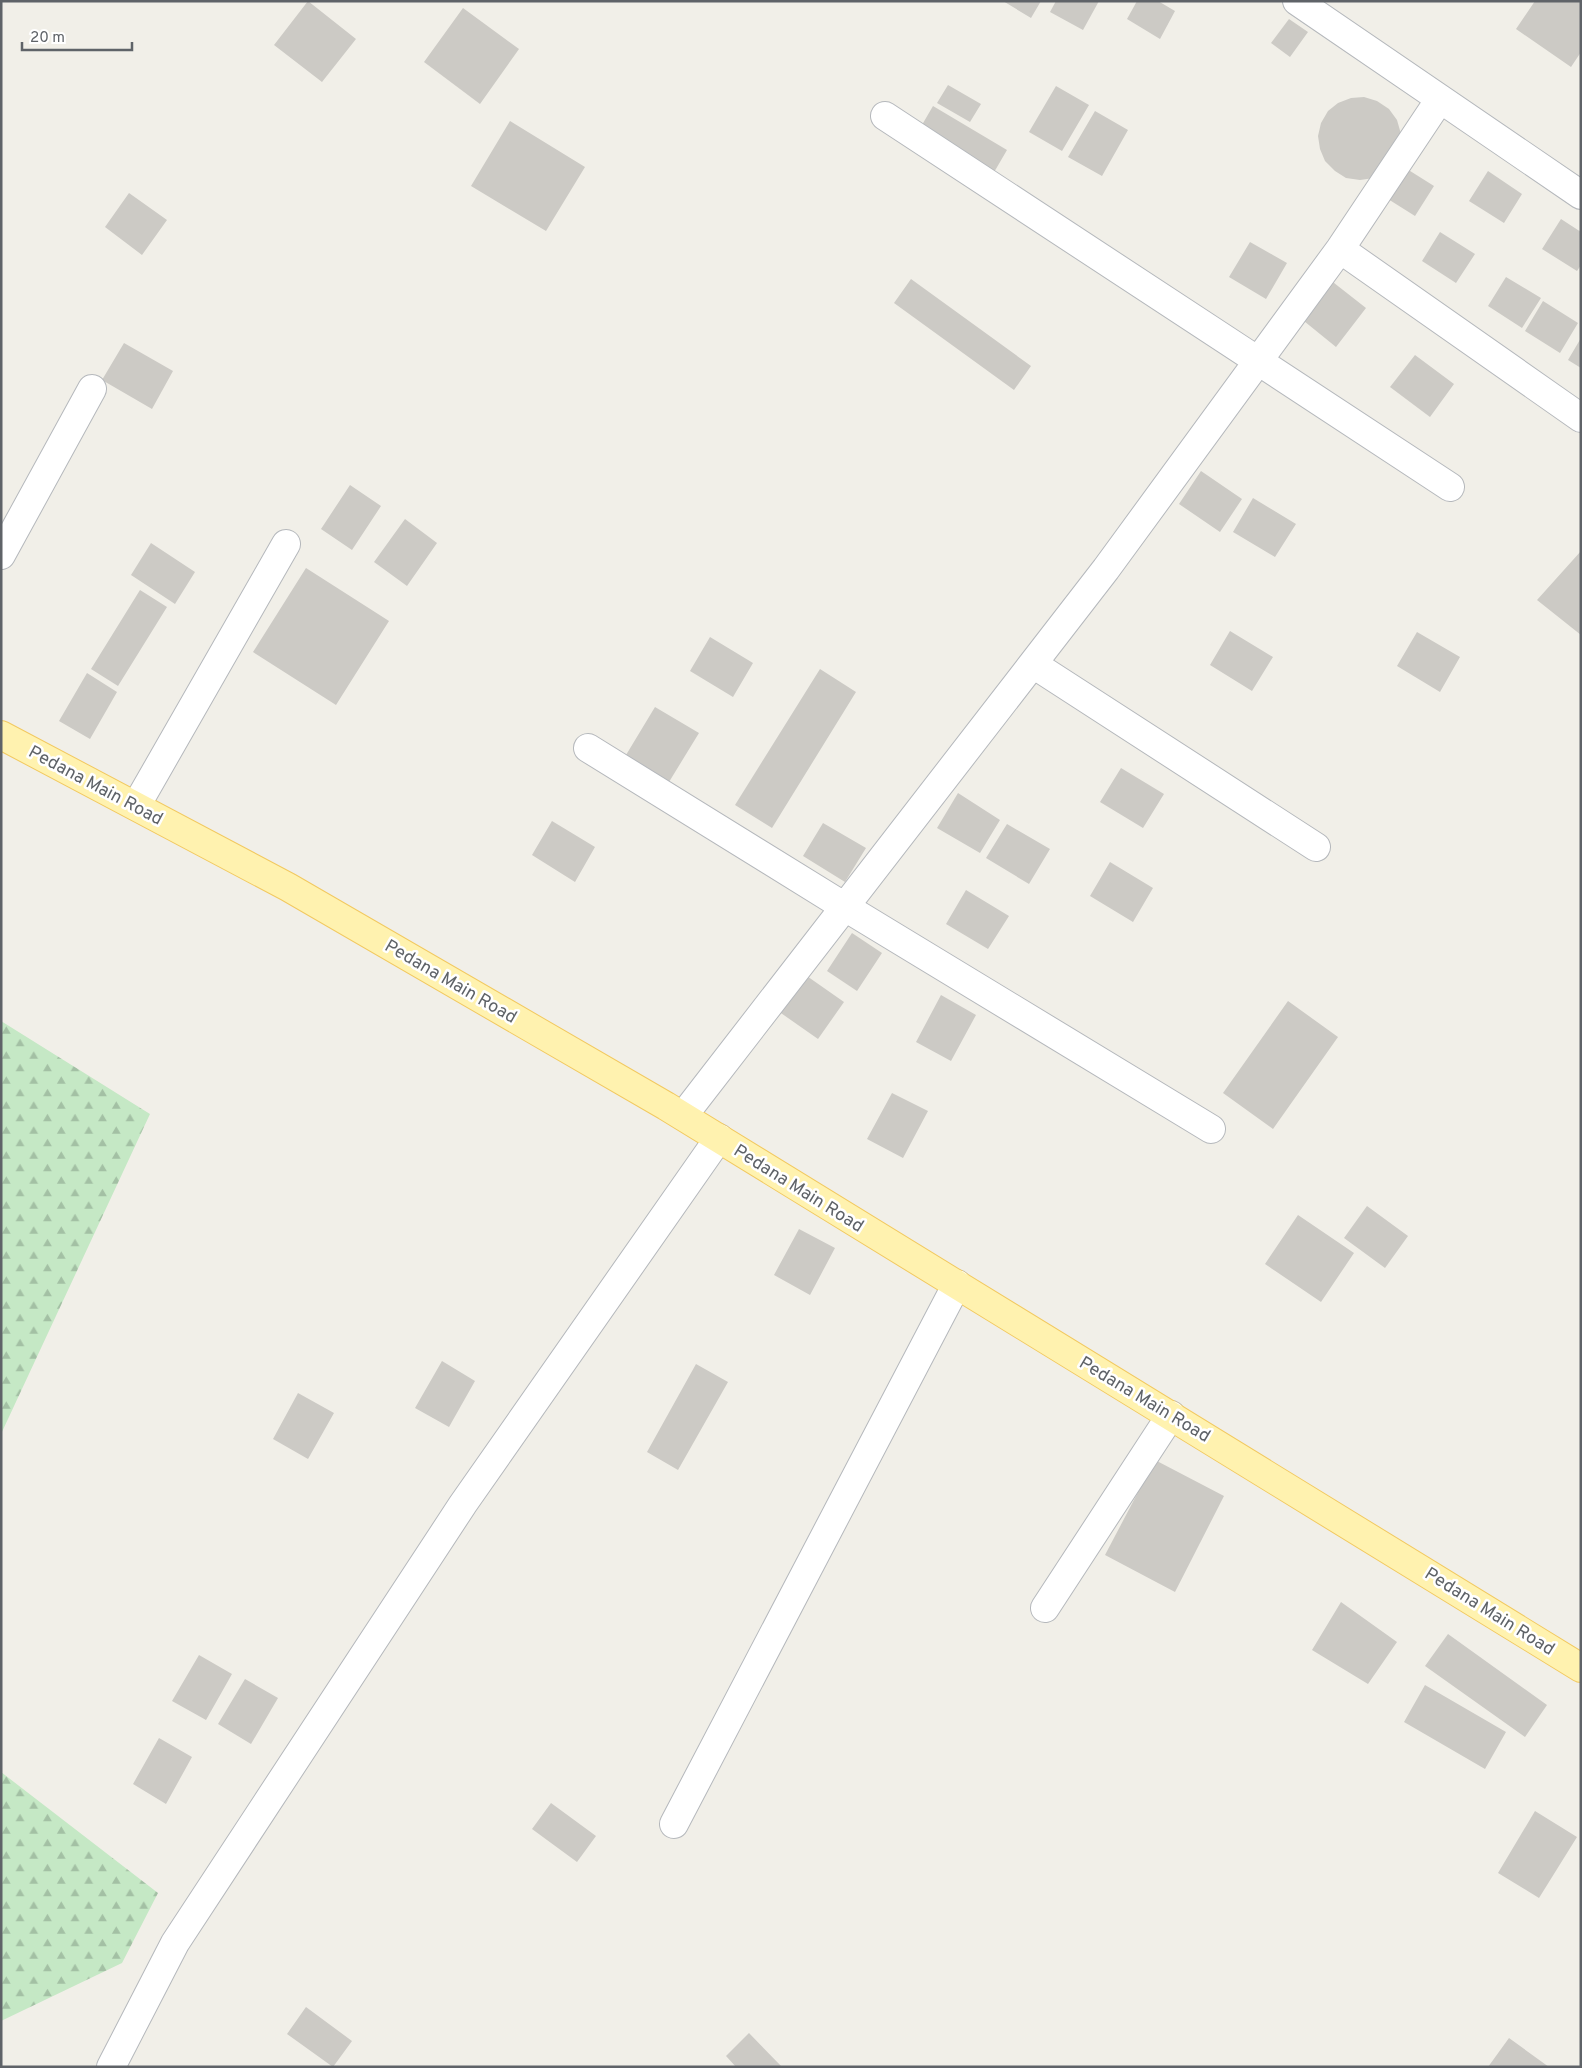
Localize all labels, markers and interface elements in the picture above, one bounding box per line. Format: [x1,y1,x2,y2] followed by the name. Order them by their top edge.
[22,20,132,52] scale bar
[30,29,65,48] text: 20 m
[24,741,167,831] street label: Pedana Main Road
[380,935,521,1030] street label: Pedana Main Road
[729,1140,868,1239] street label: Pedana Main Road
[1074,1352,1214,1449] street label: Pedana Main Road
[1420,1563,1559,1662] street label: Pedana Main Road

